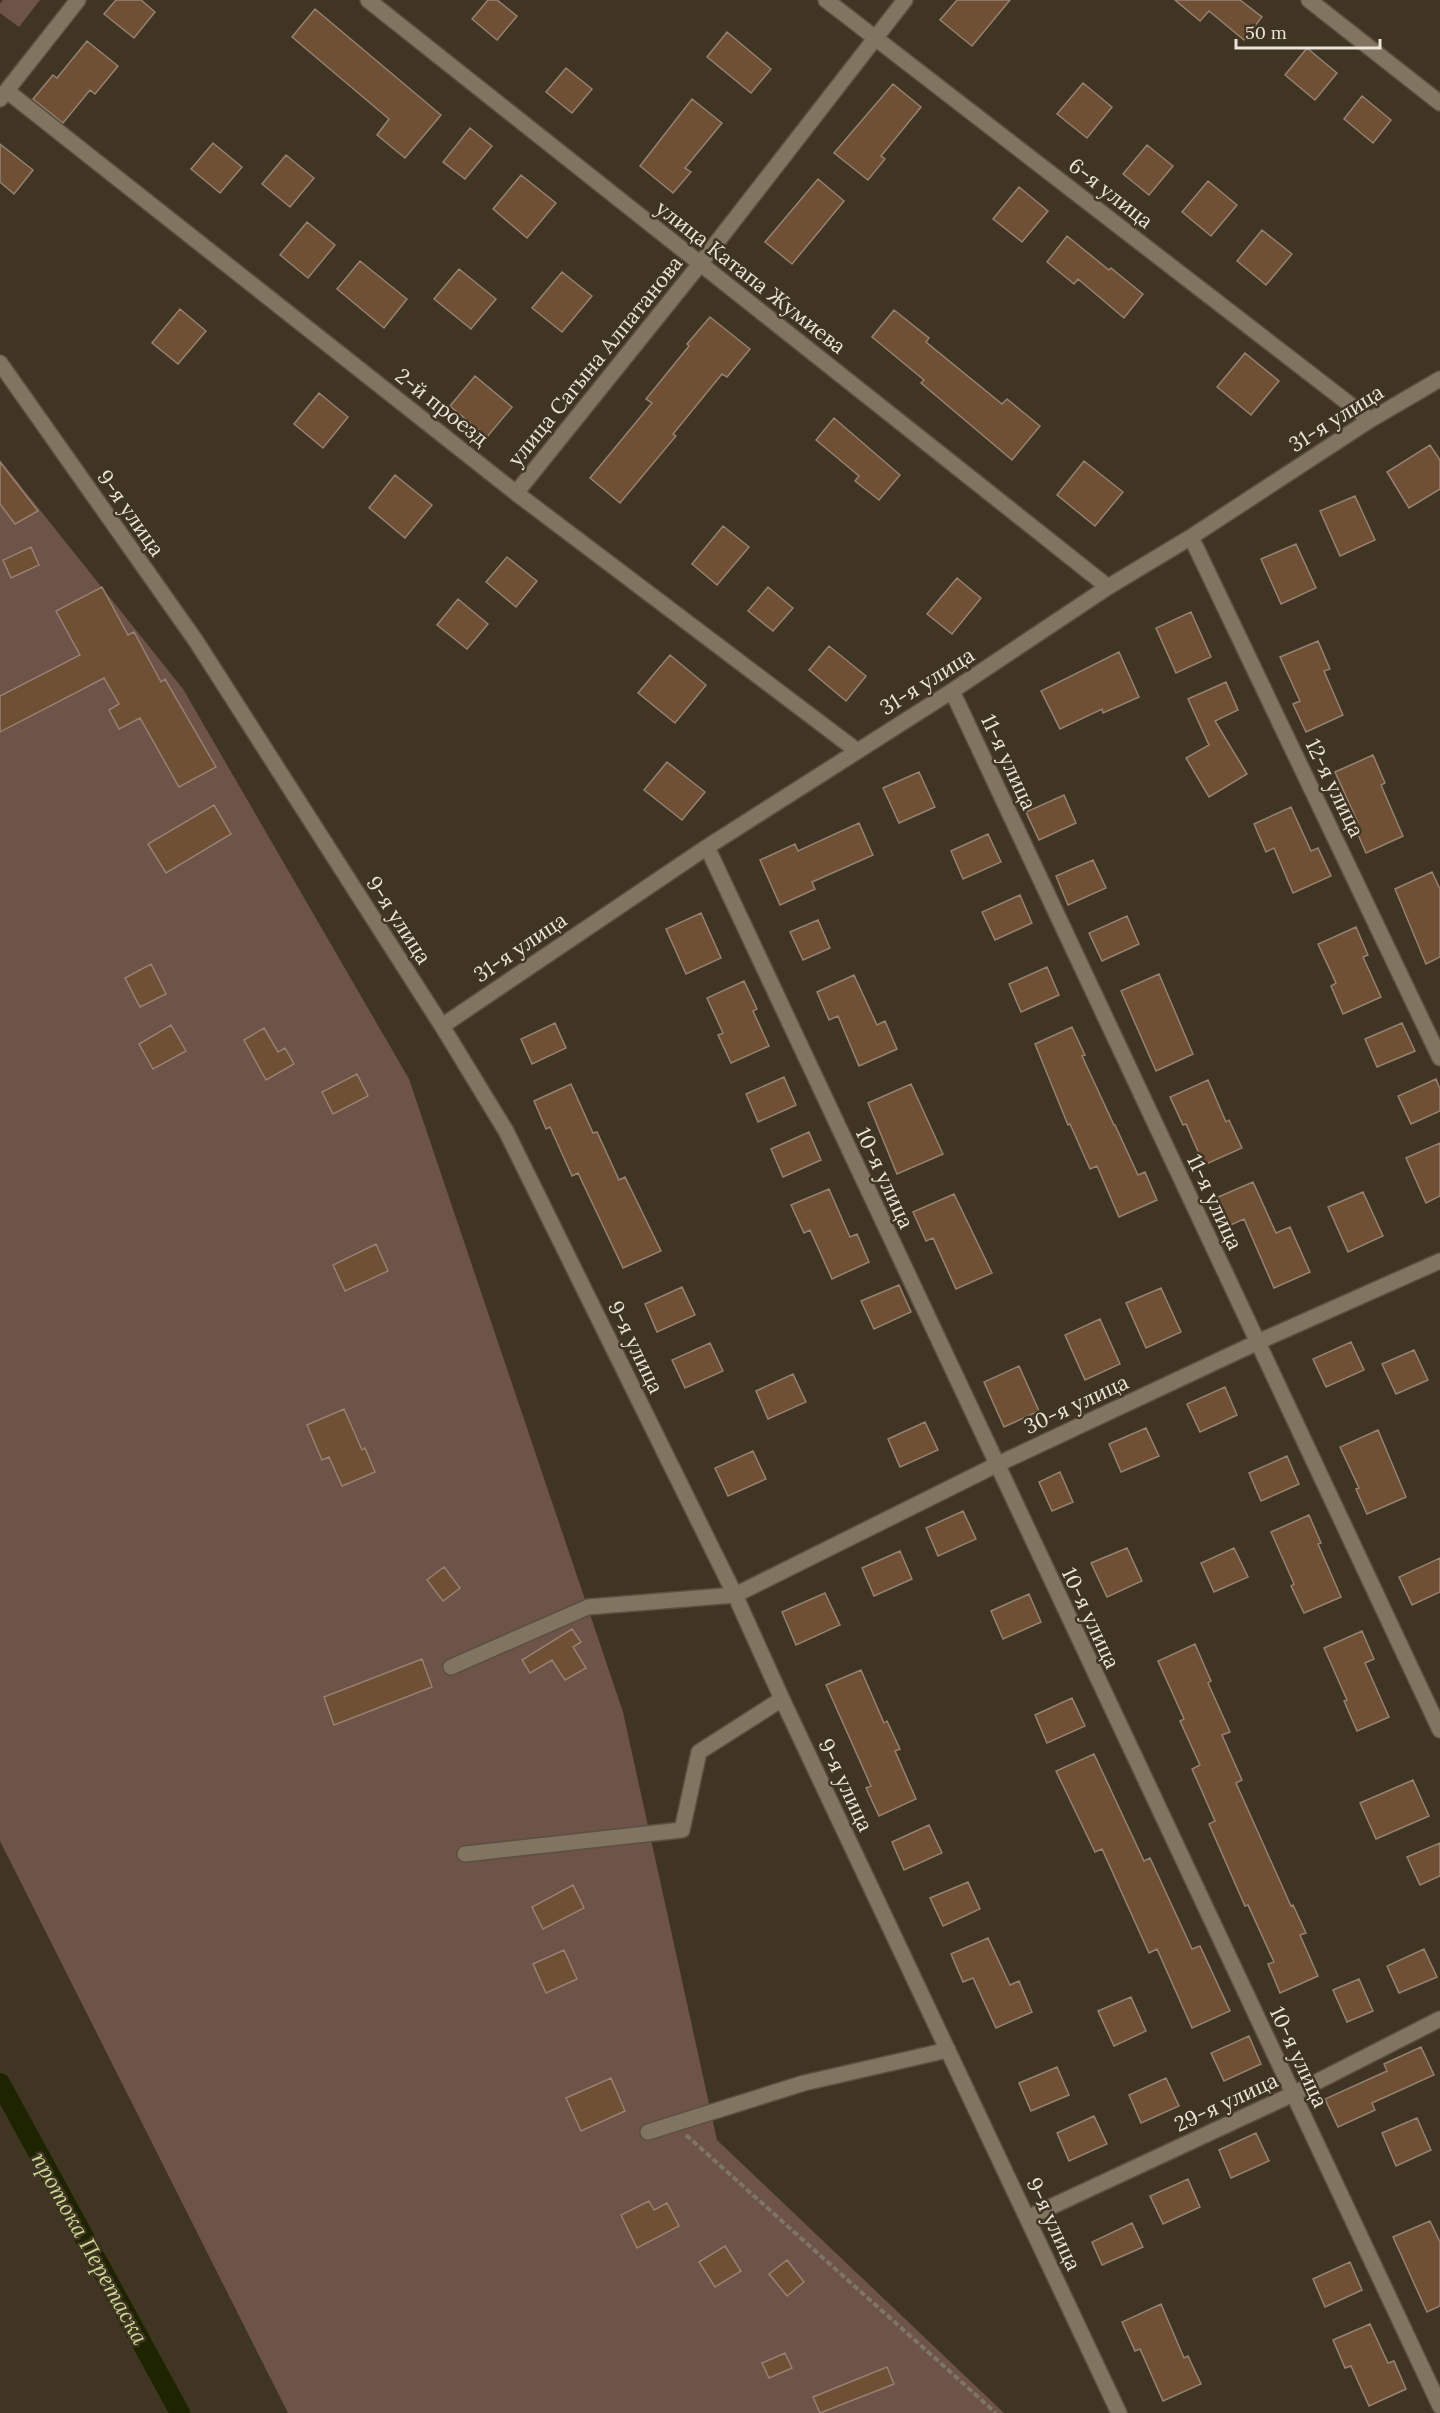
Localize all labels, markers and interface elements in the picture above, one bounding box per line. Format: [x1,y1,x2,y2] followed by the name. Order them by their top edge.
[1236,12,1380,50] scale bar
[1245,21,1287,44] text: 50 m
[1063,152,1159,234] street label: 6-я улица
[650,194,852,360] street label: улица Катапа Жумиева
[502,250,688,472] street label: улица Сагына Алпатанова
[390,362,494,452] street label: 2-й проезд
[1284,378,1389,458] street label: 31-я улица
[91,464,171,562] street label: 9-я улица
[875,641,980,721] street label: 31-я улица
[975,710,1043,814] street label: 11-я улица
[1300,734,1370,842] street label: 12-я улица
[361,871,438,969] street label: 9-я улица
[468,906,572,988] street label: 31-я улица
[850,1123,920,1233] street label: 10-я улица
[1181,1150,1249,1254] street label: 11-я улица
[602,1296,670,1398] street label: 9-я улица
[1019,1368,1133,1440] street label: 30-я улица
[1056,1563,1126,1673] street label: 10-я улица
[813,1734,879,1836] street label: 9-я улица
[1264,2002,1334,2112] street label: 10-я улица
[1170,2066,1282,2138] street label: 29-я улица
[26,2147,155,2350] water label: протока Перетаска
[1021,2173,1087,2275] street label: 9-я улица

